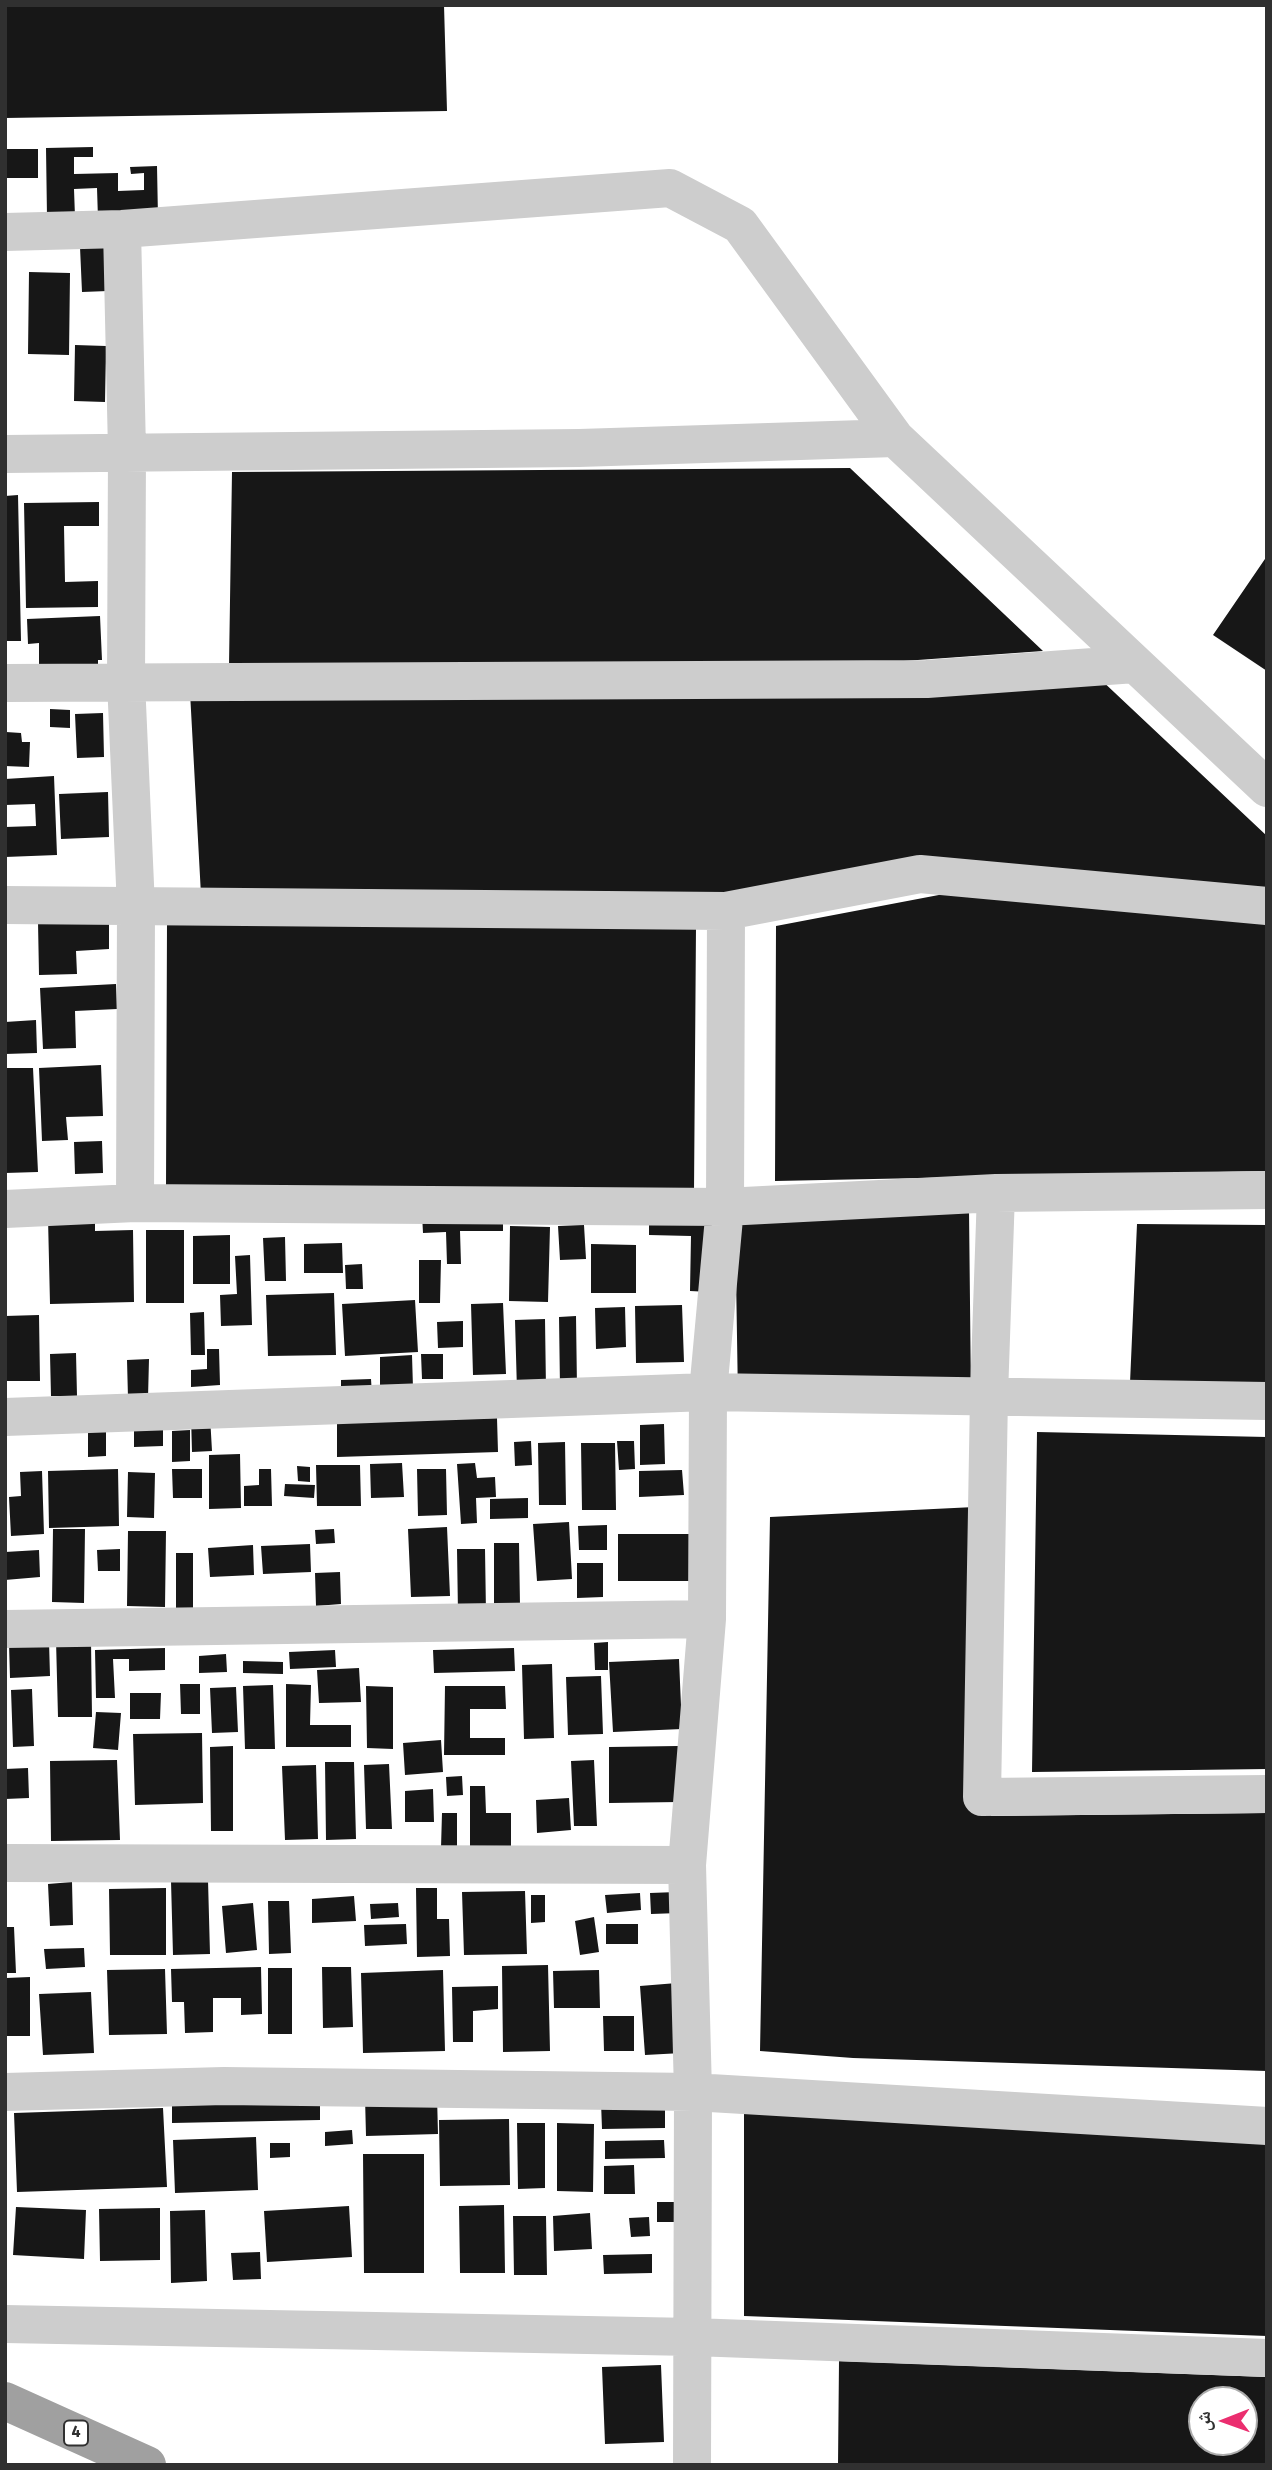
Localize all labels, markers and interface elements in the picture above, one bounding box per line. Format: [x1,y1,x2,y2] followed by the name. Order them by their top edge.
[1188,2386,1258,2456] north arrow
[1192,2411,1215,2432] text: ش
[64,2420,88,2446] road number: 4

